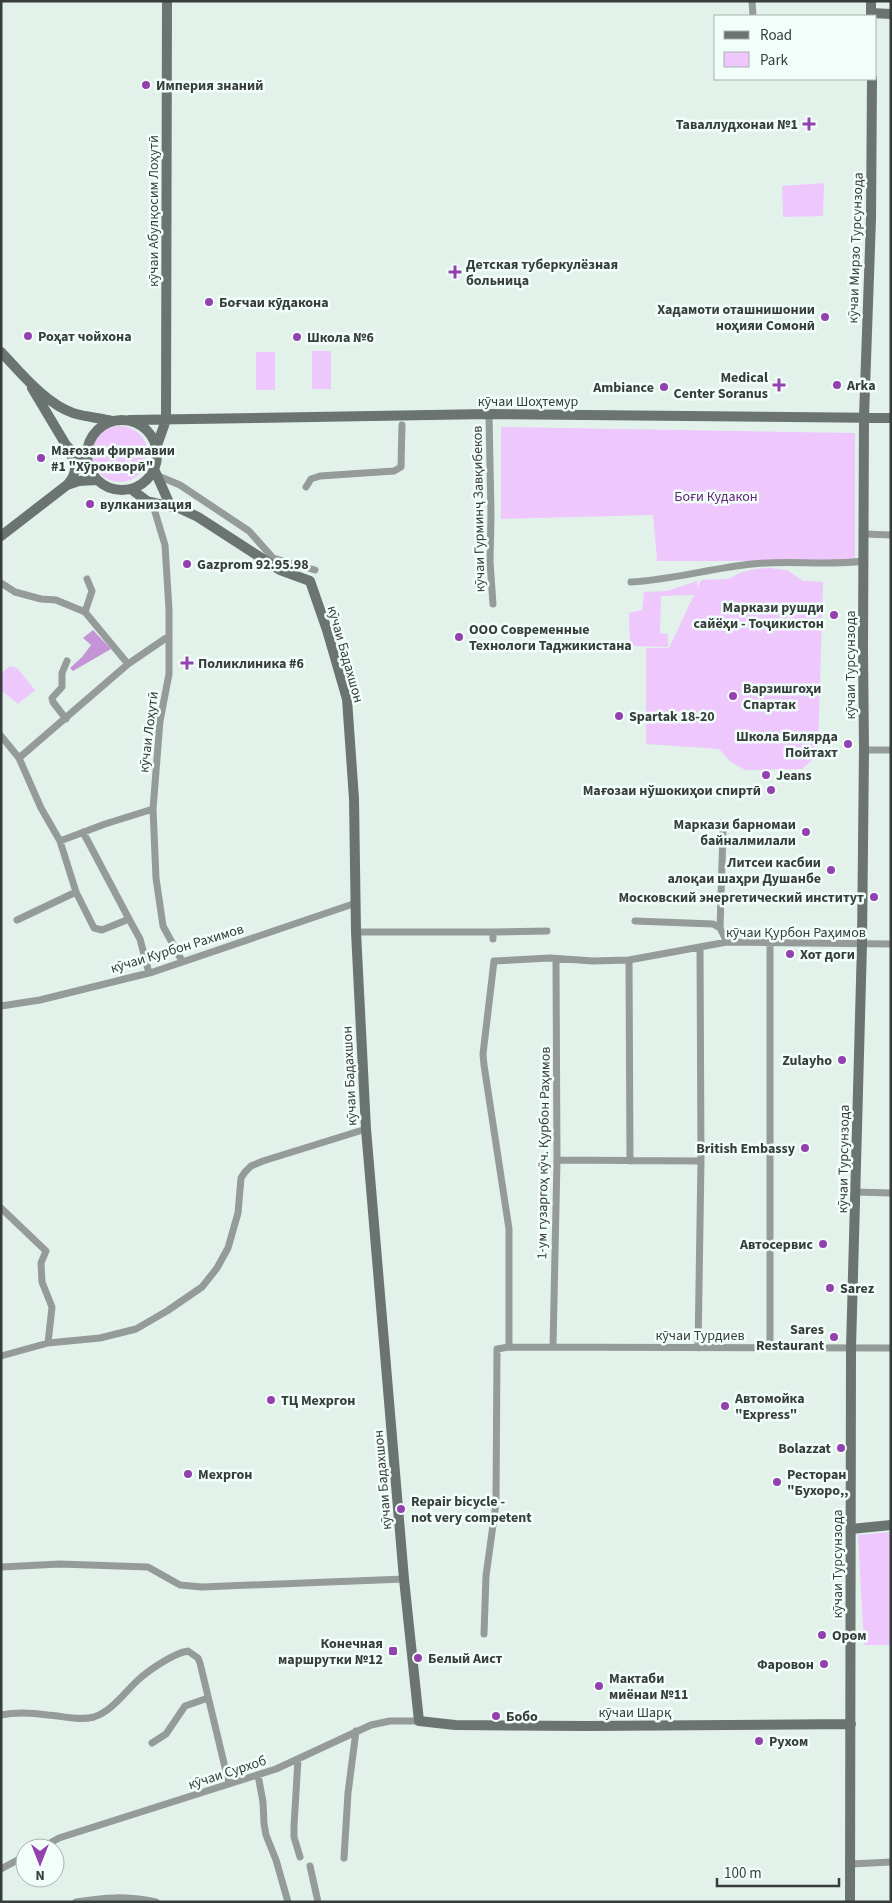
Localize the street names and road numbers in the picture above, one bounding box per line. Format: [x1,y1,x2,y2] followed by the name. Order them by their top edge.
[144,135,164,287] street label: кӯчаи Абулқосим Лоҳутӣ
[843,172,869,324] street label: кӯчаи Мирзо Турсунзода
[478,392,579,412] street label: кӯчаи Шоҳтемур
[468,425,490,593] street label: кӯчаи Гурминҷ Завқибеков
[322,603,368,705] street label: кӯчаи Бадахшон
[841,611,861,720] street label: кӯчаи Турсунзода
[134,690,164,774] street label: кӯчаи Лоҳутӣ
[108,919,246,979] street label: кӯчаи Курбон Рахимов
[726,923,866,943] street label: кӯчаи Қурбон Раҳимов
[337,1025,363,1126] street label: кӯчаи Бадахшон
[532,1046,556,1260] street label: 1-ум гузаргоҳ кӯч. Қурбон Раҳимов
[833,1104,855,1214] street label: кӯчаи Турсунзода
[656,1326,745,1346] street label: кӯчаи Турдиев
[369,1429,397,1531] street label: кӯчаи Бадахшон
[828,1510,848,1619] street label: кӯчаи Турсунзода
[599,1703,672,1723] street label: кӯчаи Шарқ
[186,1751,269,1795] street label: кӯчаи Сурхоб

